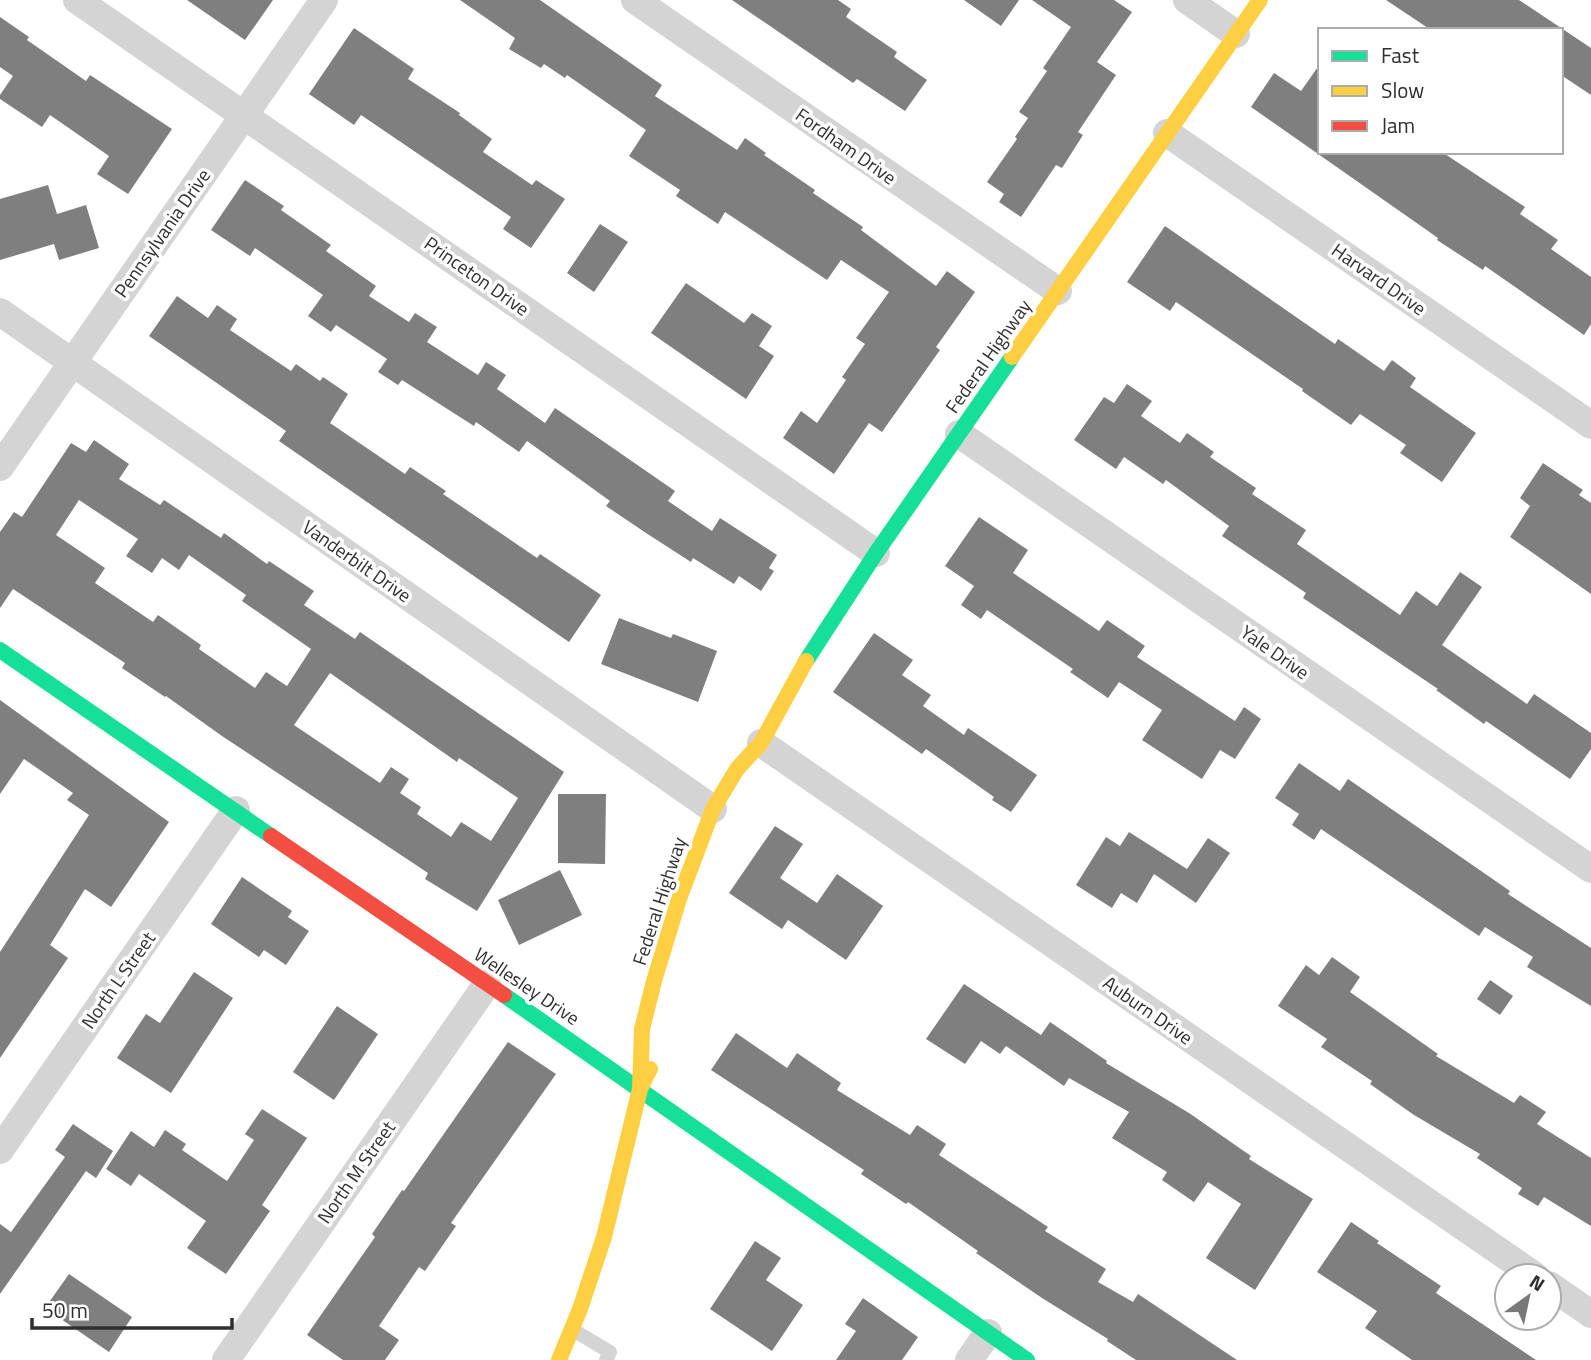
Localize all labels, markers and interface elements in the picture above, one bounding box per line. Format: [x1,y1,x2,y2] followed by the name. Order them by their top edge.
[1318,28,1563,154] legend
[1381,39,1420,71] text: Fast
[1381,74,1424,106] text: Slow
[790,100,903,191] street label: Fordham Drive
[1381,109,1415,141] text: Jam
[106,162,217,303] street label: Pennsylvania Drive
[419,229,536,323] street label: Princeton Drive
[1326,235,1432,322] street label: Harvard Drive
[937,293,1038,419] street label: Federal Highway
[297,512,418,609] street label: Vanderbilt Drive
[1235,617,1316,686] street label: Yale Drive
[624,833,693,969] street label: Federal Highway
[73,925,162,1034] street label: North L Street
[469,939,586,1032] street label: Wellesley Drive
[1097,968,1199,1051] street label: Auburn Drive
[309,1114,402,1229] street label: North M Street
[1493,1262,1563,1332] north arrow
[1524,1267,1551,1298] text: N
[32,1286,231,1330] scale bar
[42,1294,88,1326] text: 50 m

